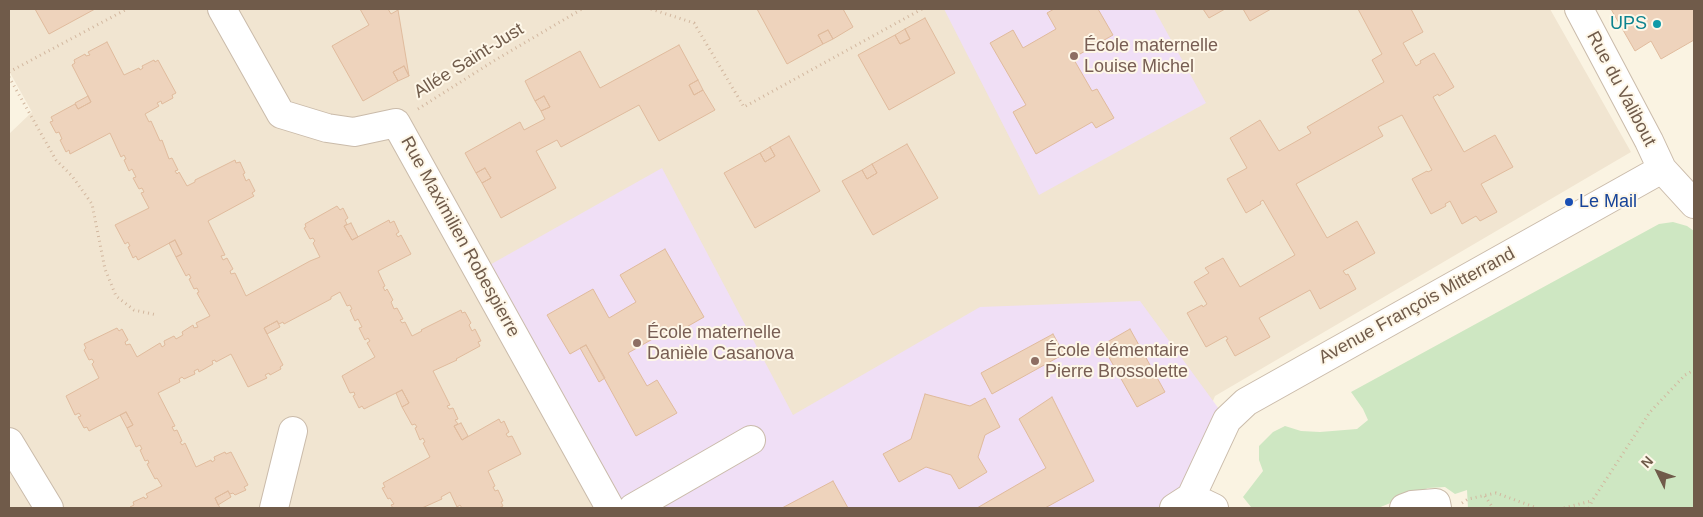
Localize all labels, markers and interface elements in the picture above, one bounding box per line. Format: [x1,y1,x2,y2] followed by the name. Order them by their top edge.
[1610,13,1647,35] place label: UPS
[1651,18,1663,30] marker: UPS
[410,19,528,103] street label: Allée Saint-Just
[1582,28,1660,150] street label: Rue du Valibout
[1084,35,1218,78] place label: École maternelle Louise Michel
[1068,50,1080,62] marker: École maternelle Louise Michel
[396,133,524,341] street label: Rue Maximilien Robespierre
[1579,191,1637,213] place label: Le Mail
[1563,196,1575,208] marker: Le Mail
[1315,243,1519,369] street label: Avenue François Mitterrand
[647,322,794,364] place label: École maternelle Danièle Casanova
[631,337,643,349] marker: École maternelle Danièle Casanova
[1045,340,1189,382] place label: École élémentaire Pierre Brossolette
[1029,355,1041,367] marker: École élémentaire Pierre Brossolette
[1633,447,1683,497] north arrow
[1638,453,1656,471] text: N

